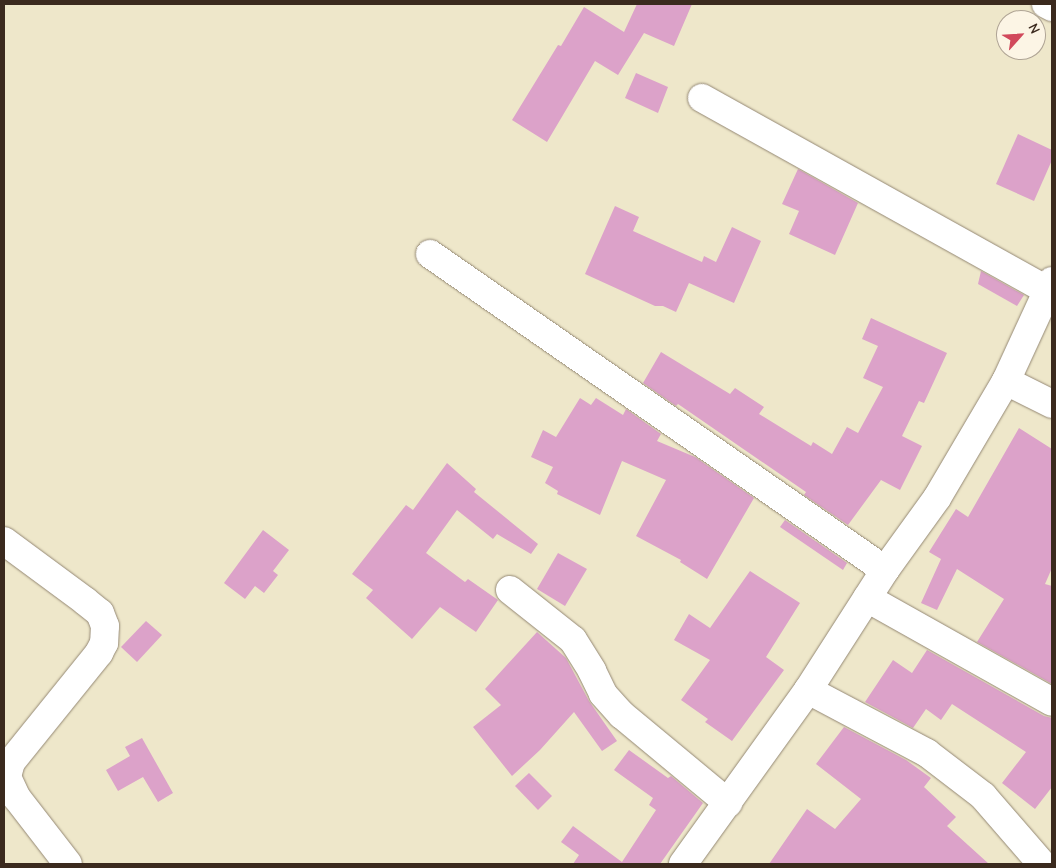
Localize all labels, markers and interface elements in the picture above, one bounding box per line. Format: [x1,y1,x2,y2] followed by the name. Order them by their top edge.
[996,10,1046,60] north arrow
[1024,21,1044,36] text: N

